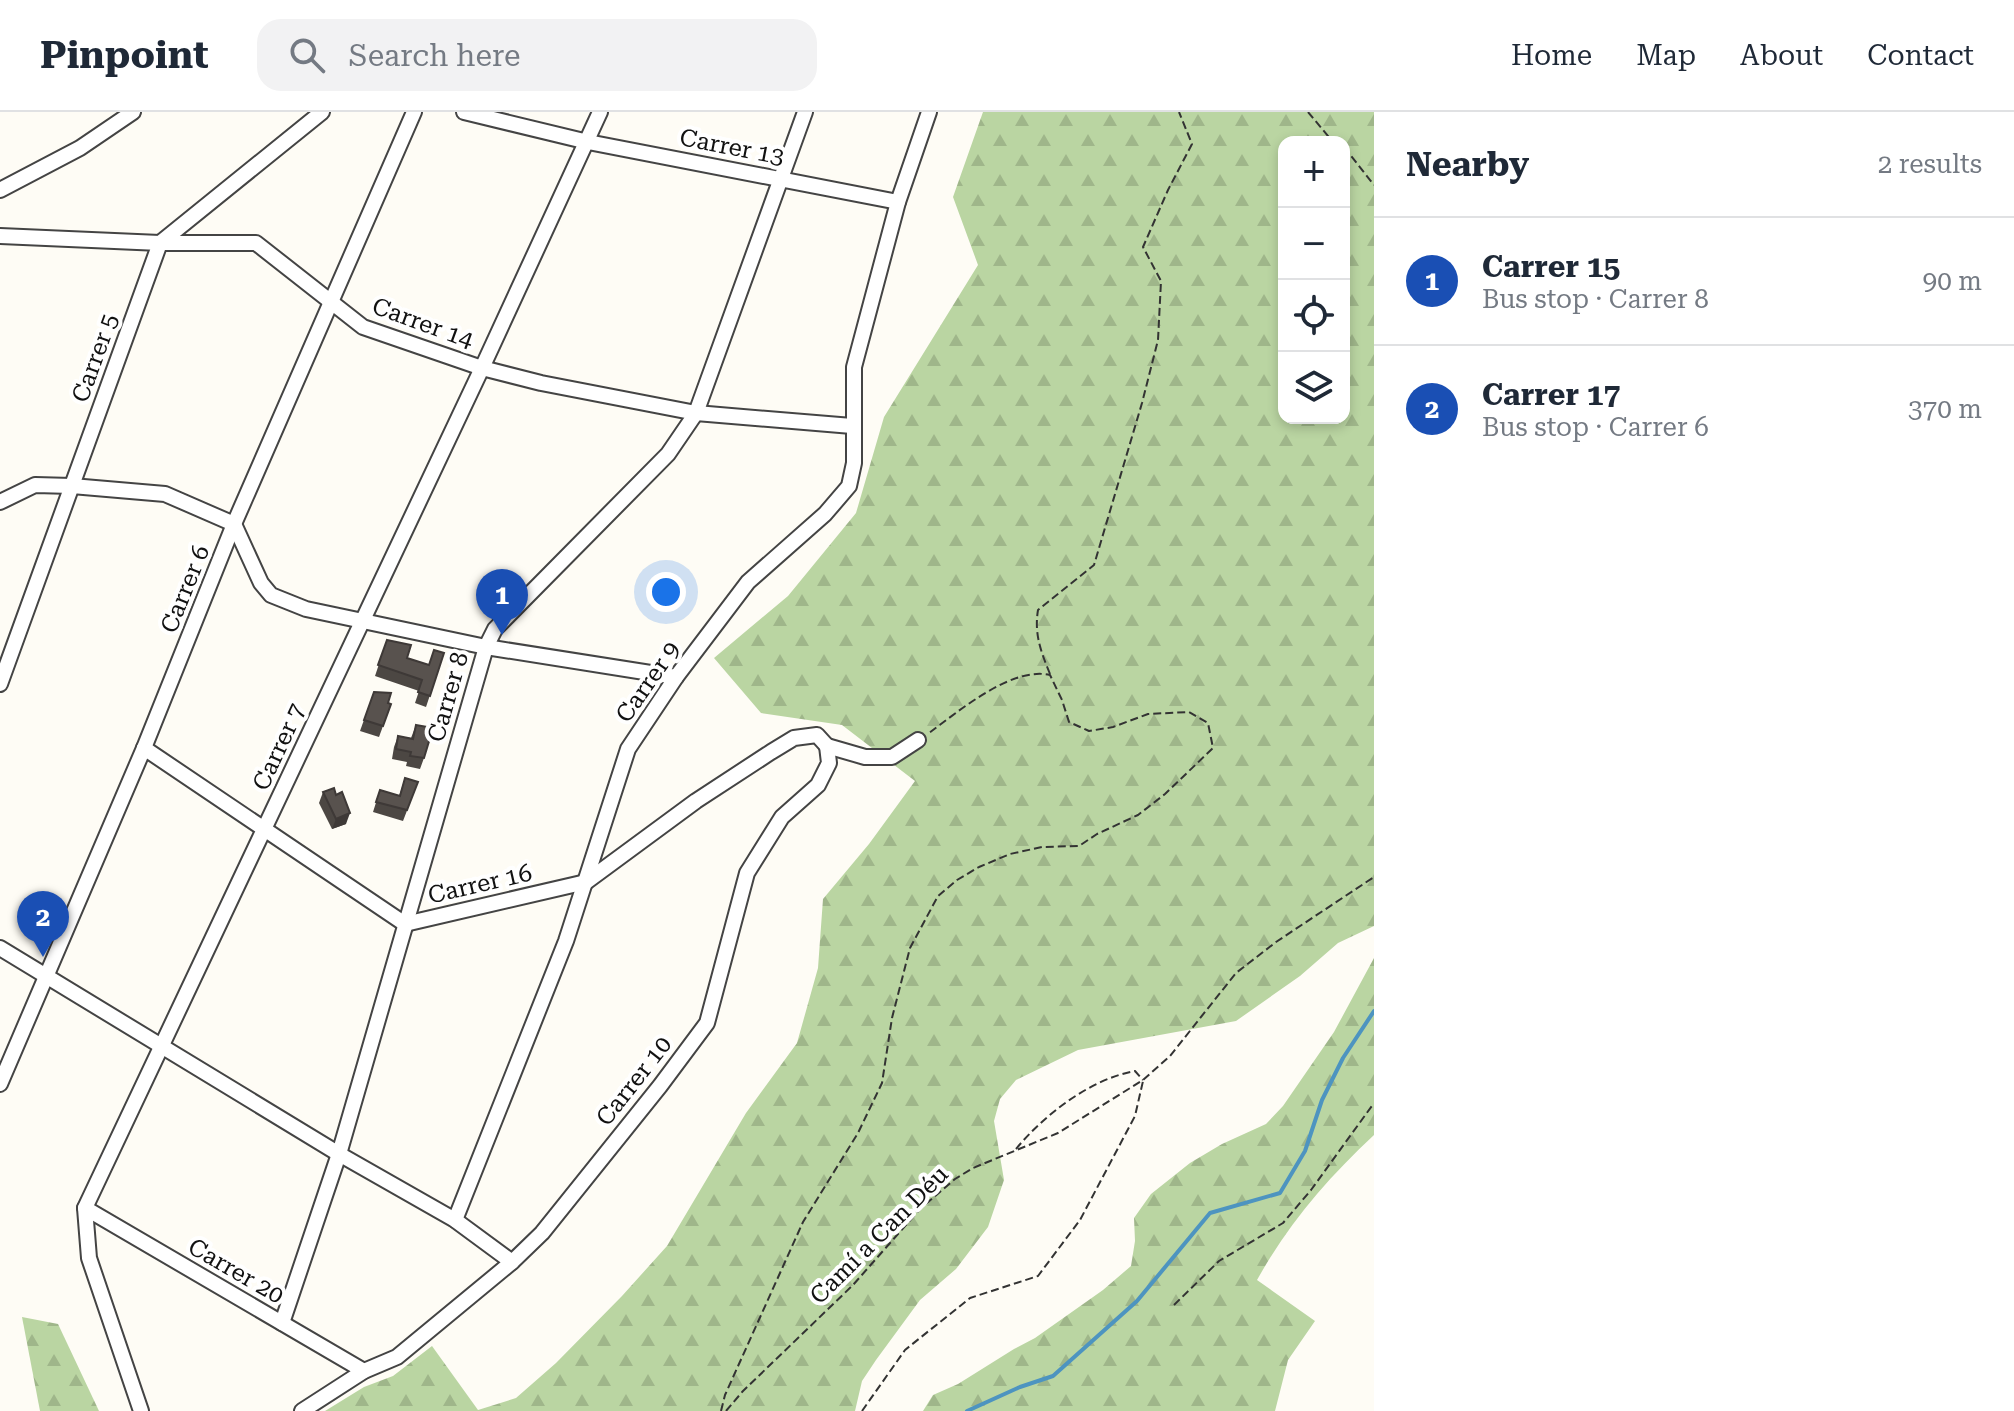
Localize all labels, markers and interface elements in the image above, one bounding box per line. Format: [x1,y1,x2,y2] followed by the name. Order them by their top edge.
[257,19,817,91] search box
[40,33,209,77] text: Pinpoint
[285,33,329,77] icon: search
[349,38,520,73] text: Search here
[1511,39,1592,72] text: Home
[1636,39,1696,72] text: Map
[1740,39,1823,72] text: About
[1867,39,1974,72] text: Contact
[677,123,787,171] street label: Carrer 13
[1278,136,1350,424] map controls
[1278,136,1350,208] button: +
[1406,144,1529,184] text: Nearby
[1878,149,1982,179] text: 2 results
[1278,208,1350,280] button: −
[1482,249,1620,284] text: Carrer 15
[1425,266,1439,296] text: 1
[1923,266,1982,296] text: 90 m
[1278,280,1350,352] button: locate
[1482,284,1709,314] text: Bus stop · Carrer 8
[369,292,478,354] street label: Carrer 14
[66,310,124,406] street label: Carrer 5
[1278,352,1350,424] button: layers
[1482,377,1620,412] text: Carrer 17
[1425,394,1439,424] text: 2
[1908,394,1982,424] text: 370 m
[1482,412,1709,442] text: Bus stop · Carrer 6
[155,541,215,637] street label: Carrer 6
[476,569,528,635] pin: 1
[646,572,686,612] your location
[610,636,686,728] street label: Carrer 9
[422,649,474,745] street label: Carrer 8
[247,699,311,795] street label: Carrer 7
[425,858,535,910] street label: Carrer 16
[17,891,69,957] pin: 2
[590,1031,678,1131] street label: Carrer 10
[804,1160,954,1310] street label: Camí a Can Déu
[183,1232,289,1310] street label: Carrer 20

